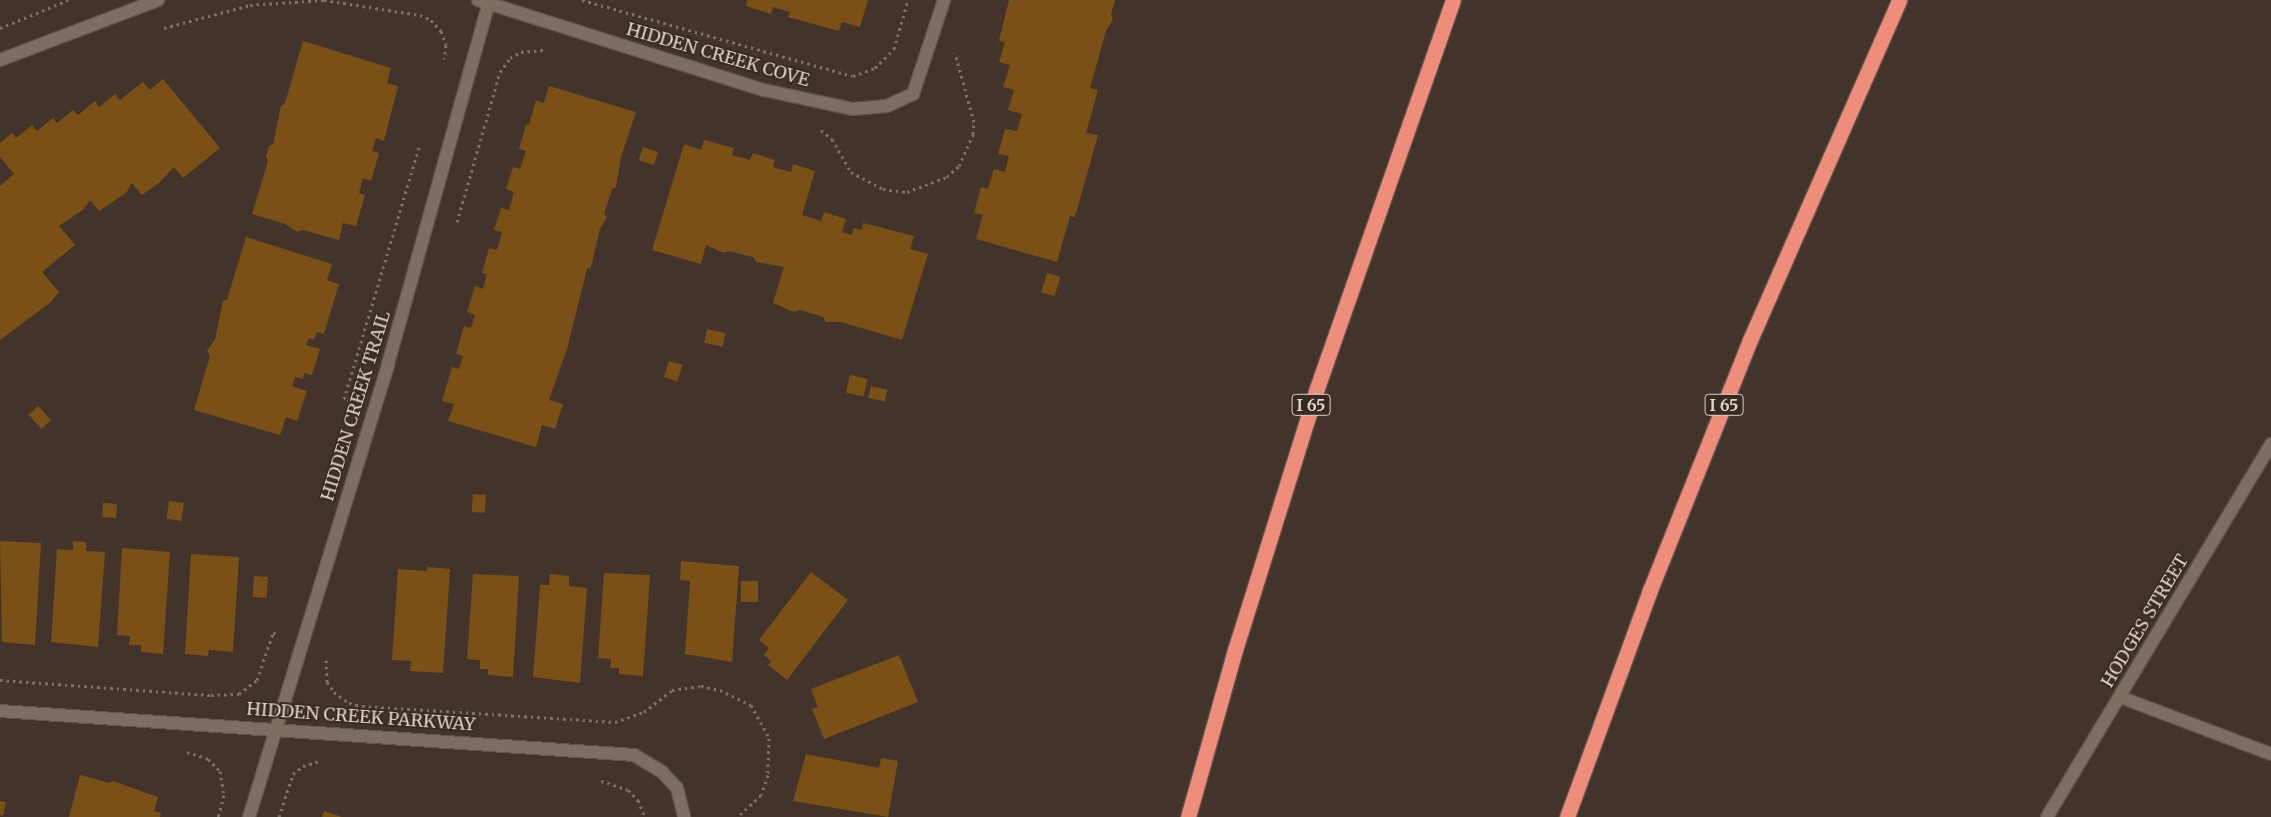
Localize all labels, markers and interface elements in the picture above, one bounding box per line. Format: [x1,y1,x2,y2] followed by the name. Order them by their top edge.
[624,18,812,92] street label: HIDDEN CREEK COVE
[317,308,395,504] street label: HIDDEN CREEK TRAIL
[1291,392,1331,418] road number: I 65
[1704,392,1744,418] road number: I 65
[2097,551,2193,691] street label: HODGES STREET
[246,698,476,736] street label: HIDDEN CREEK PARKWAY

